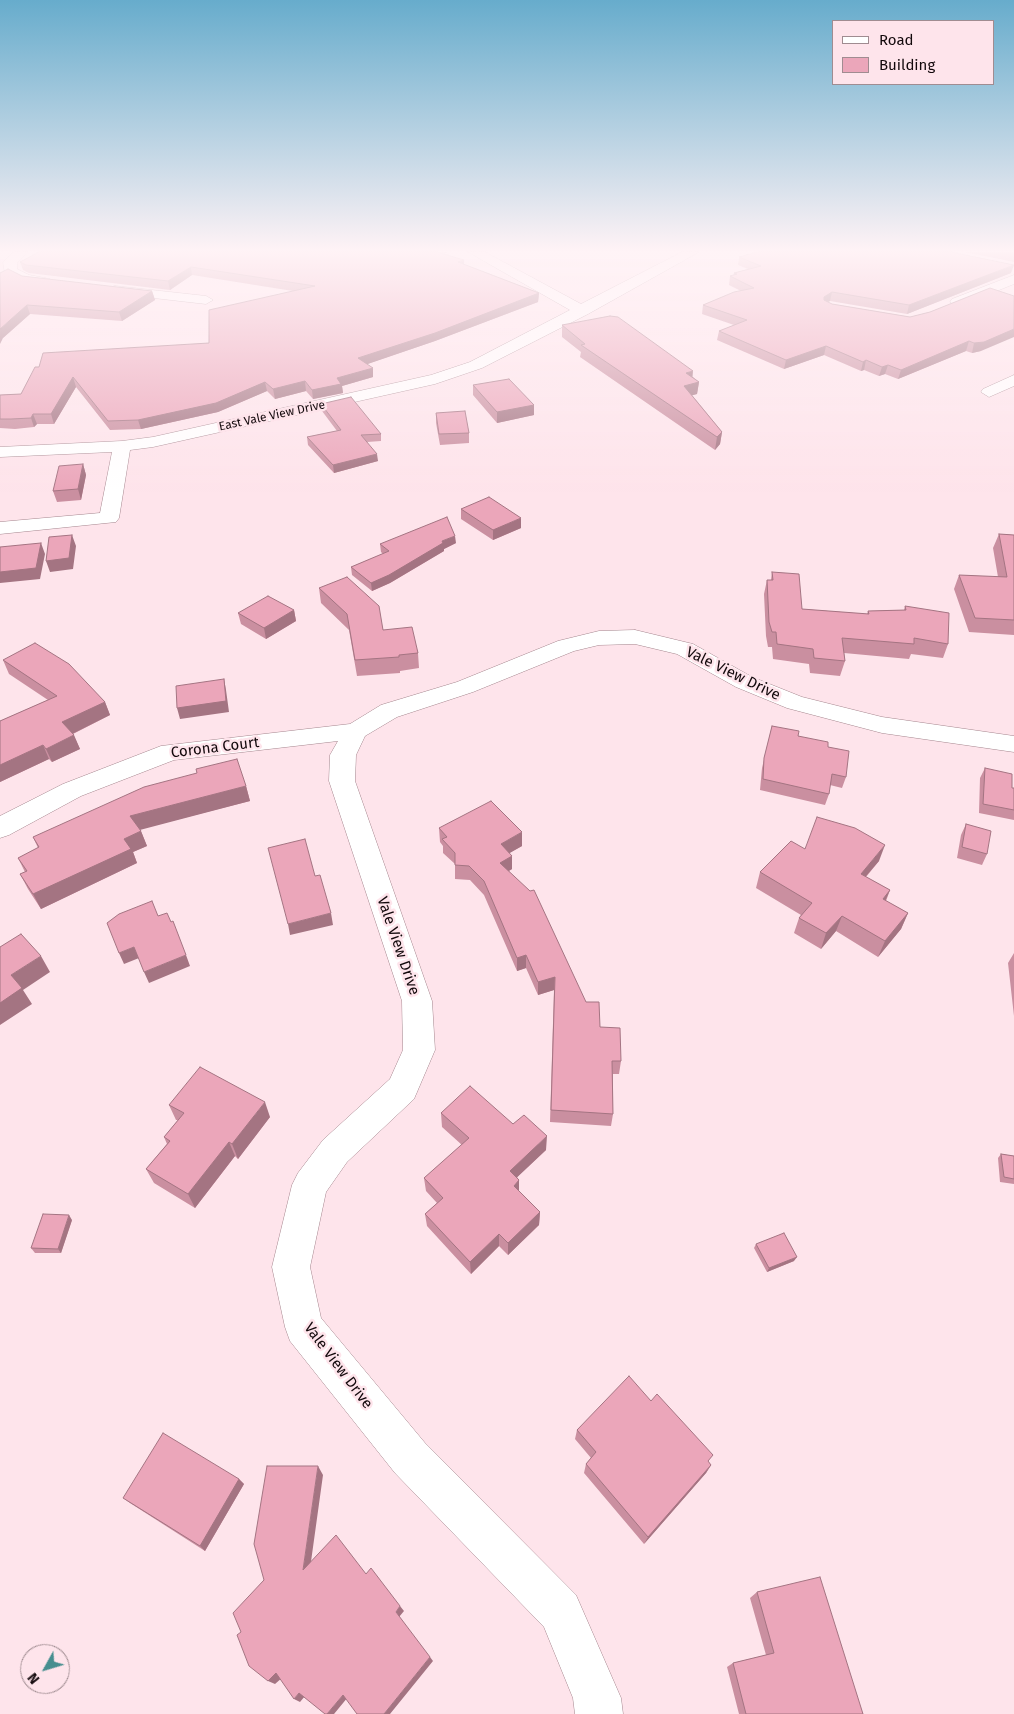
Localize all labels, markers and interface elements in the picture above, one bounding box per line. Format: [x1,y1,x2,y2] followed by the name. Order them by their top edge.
[832,20,994,85] legend
[879,31,914,49] text: Road
[879,56,935,74] text: Building
[218,398,326,434] street label: East Vale View Drive
[683,643,783,705] street label: Vale View Drive
[170,734,260,762] street label: Corona Court
[373,894,423,998] street label: Vale View Drive
[300,1320,376,1412] street label: Vale View Drive
[20,1644,70,1694] north arrow
[24,1669,43,1687] text: N

